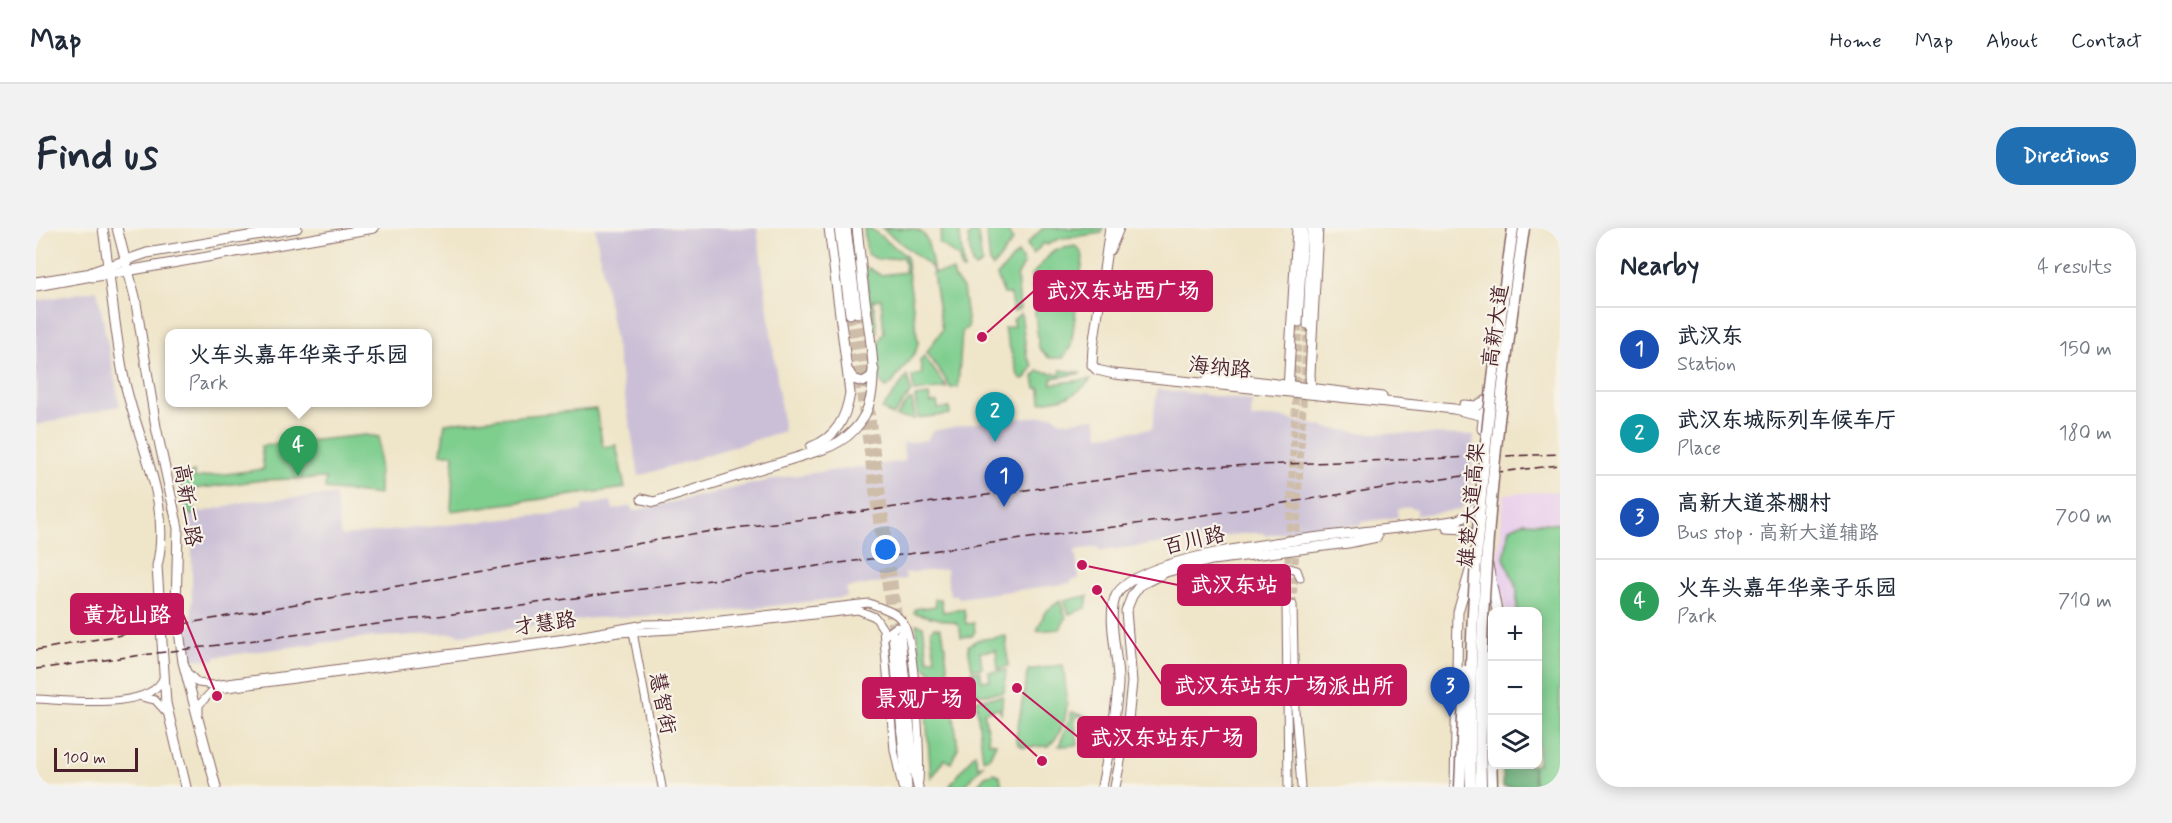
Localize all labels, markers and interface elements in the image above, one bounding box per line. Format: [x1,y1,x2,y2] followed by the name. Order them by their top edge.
[30,23,81,60] text: Map
[1830,27,1882,55] text: Home
[1915,27,1953,55] text: Map
[1986,27,2038,55] text: About
[2071,27,2142,55] text: Contact
[1996,127,2136,185] button: Directions
[36,129,158,184] text: Find us
[1620,250,1699,284] text: Nearby
[2037,254,2112,281] text: 4 results
[1034,271,1212,311] callout: 武汉东站西广场
[1046,278,1200,306] text: 武汉东站西广场
[1476,283,1516,370] street label: 高新大道
[1677,323,1743,351] text: 武汉东
[165,329,432,407] popup
[1635,336,1644,363] text: 1
[2059,336,2112,363] text: 150 m
[188,342,409,370] text: 火车头嘉年华亲子乐园
[1187,351,1253,385] street label: 海纳路
[1677,351,1736,378] text: Station
[188,370,228,397] text: Park
[976,392,1014,442] pin: 2
[1677,407,1897,435] text: 武汉东城际列车候车厅
[1635,420,1644,447] text: 2
[2059,420,2112,447] text: 180 m
[278,426,318,476] pin: 4
[1677,435,1721,462] text: Place
[1453,441,1491,569] street label: 雄楚大道高架
[984,458,1024,507] pin: 1
[167,461,207,549] street label: 高新二路
[1677,490,1831,518] text: 高新大道茶棚村
[1635,504,1644,531] text: 3
[2055,504,2112,531] text: 700 m
[1160,520,1228,562] street label: 百川路
[1677,520,1879,547] text: Bus stop · 高新大道辅路
[871,535,900,564] your location
[1178,565,1290,605] callout: 武汉东站
[1190,572,1278,600] text: 武汉东站
[1677,575,1897,603] text: 火车头嘉年华亲子乐园
[1634,588,1645,615] text: 4
[2058,588,2112,615] text: 710 m
[71,594,183,634] callout: 黄龙山路
[83,602,171,630] text: 黄龙山路
[1677,603,1717,630] text: Park
[512,606,578,642] street label: 才慧路
[1488,607,1542,769] map controls
[1488,607,1542,661] button: +
[1488,661,1542,715] button: −
[1162,665,1406,705] callout: 武汉东站东广场派出所
[1430,668,1470,717] pin: 3
[642,670,682,737] street label: 慧智街
[1174,673,1394,701] text: 武汉东站东广场派出所
[863,678,975,718] callout: 景观广场
[875,686,963,714] text: 景观广场
[1488,715,1542,769] button: layers
[1078,717,1256,757] callout: 武汉东站东广场
[1090,725,1244,753] text: 武汉东站东广场
[54,745,138,772] scale bar
[63,748,106,769] text: 100 m

